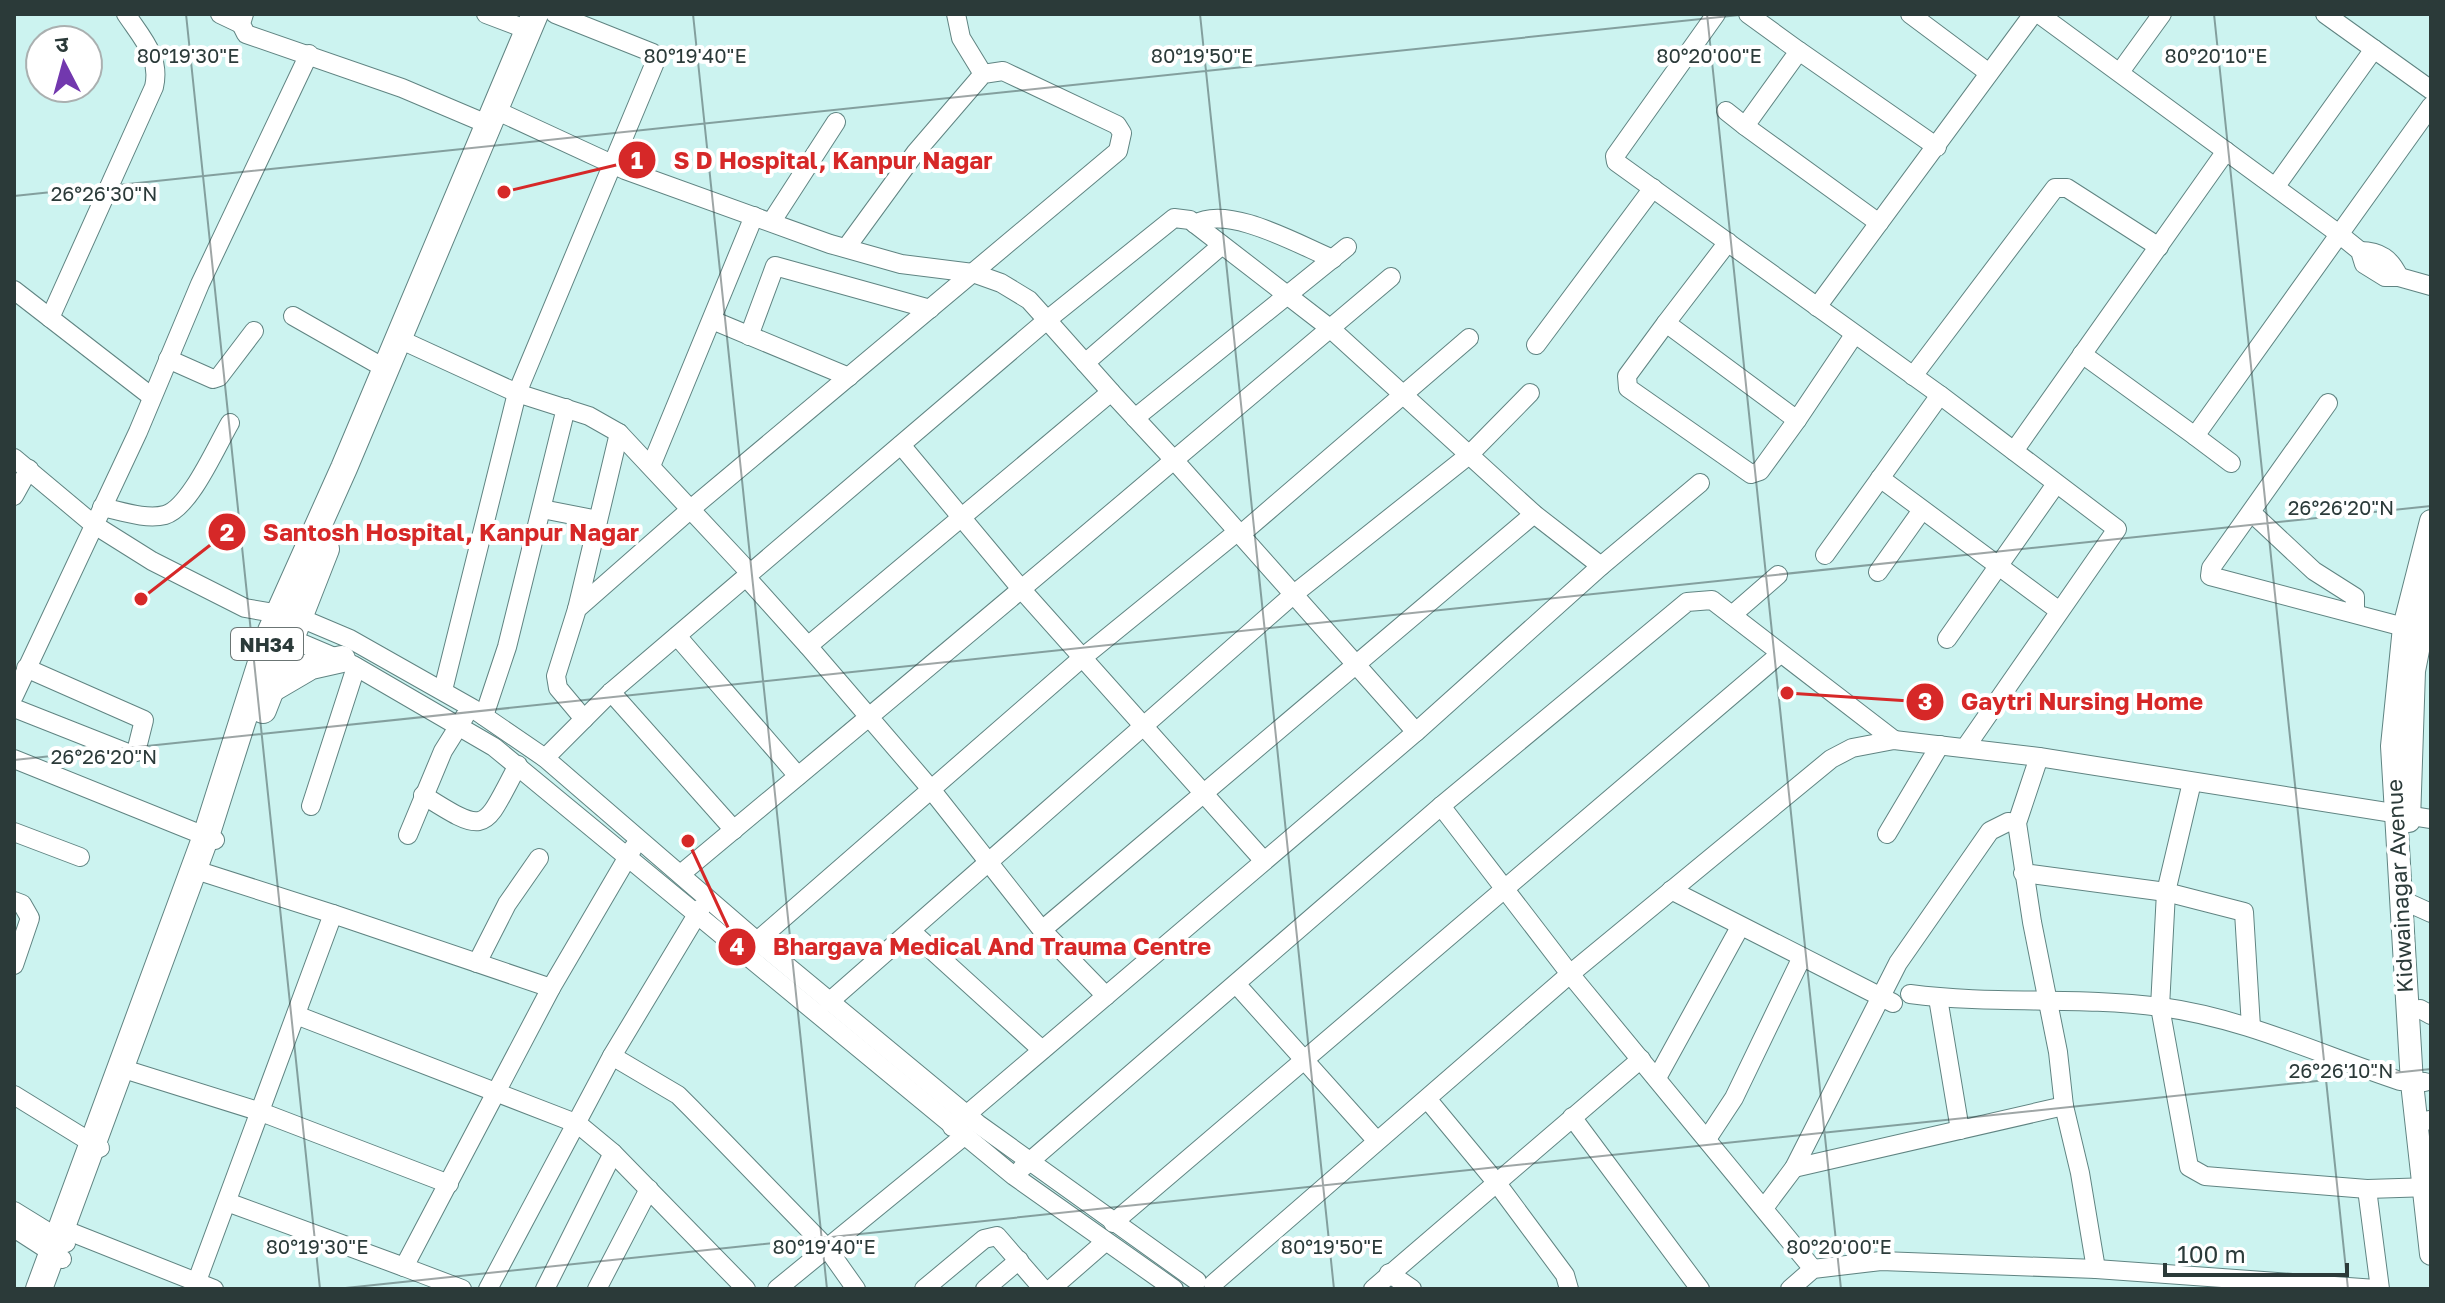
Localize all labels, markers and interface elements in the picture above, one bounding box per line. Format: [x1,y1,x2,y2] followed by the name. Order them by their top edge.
[24,24,104,104] north arrow
[54,29,71,58] text: उ
[137,43,239,67] text: 80°19'30"E
[643,43,747,67] text: 80°19'40"E
[1151,43,1253,67] text: 80°19'50"E
[1656,43,1762,67] text: 80°20'00"E
[2165,43,2267,67] text: 80°20'10"E
[617,136,1008,184] callout: S D Hospital, Kanpur Nagar
[631,145,643,174] text: 1
[673,145,993,174] text: S D Hospital, Kanpur Nagar
[51,181,157,205] text: 26°26'30"N
[2288,495,2394,519] text: 26°26'20"N
[207,508,655,556] callout: Santosh Hospital, Kanpur Nagar
[220,517,234,546] text: 2
[263,517,639,546] text: Santosh Hospital, Kanpur Nagar
[231,628,303,660] road number: NH34
[1905,678,2220,726] callout: Gaytri Nursing Home
[1918,686,1932,715] text: 3
[1961,686,2203,715] text: Gaytri Nursing Home
[51,744,157,768] text: 26°26'20"N
[2380,778,2418,994] street label: Kidwainagar Avenue
[717,923,1227,971] callout: Bhargava Medical And Trauma Centre
[730,931,745,960] text: 4
[773,931,1211,960] text: Bhargava Medical And Trauma Centre
[2289,1058,2393,1082] text: 26°26'10"N
[2165,1227,2347,1277] scale bar
[266,1234,368,1258] text: 80°19'30"E
[772,1234,876,1258] text: 80°19'40"E
[1281,1234,1383,1258] text: 80°19'50"E
[1786,1234,1892,1258] text: 80°20'00"E
[2177,1239,2246,1268] text: 100 m

